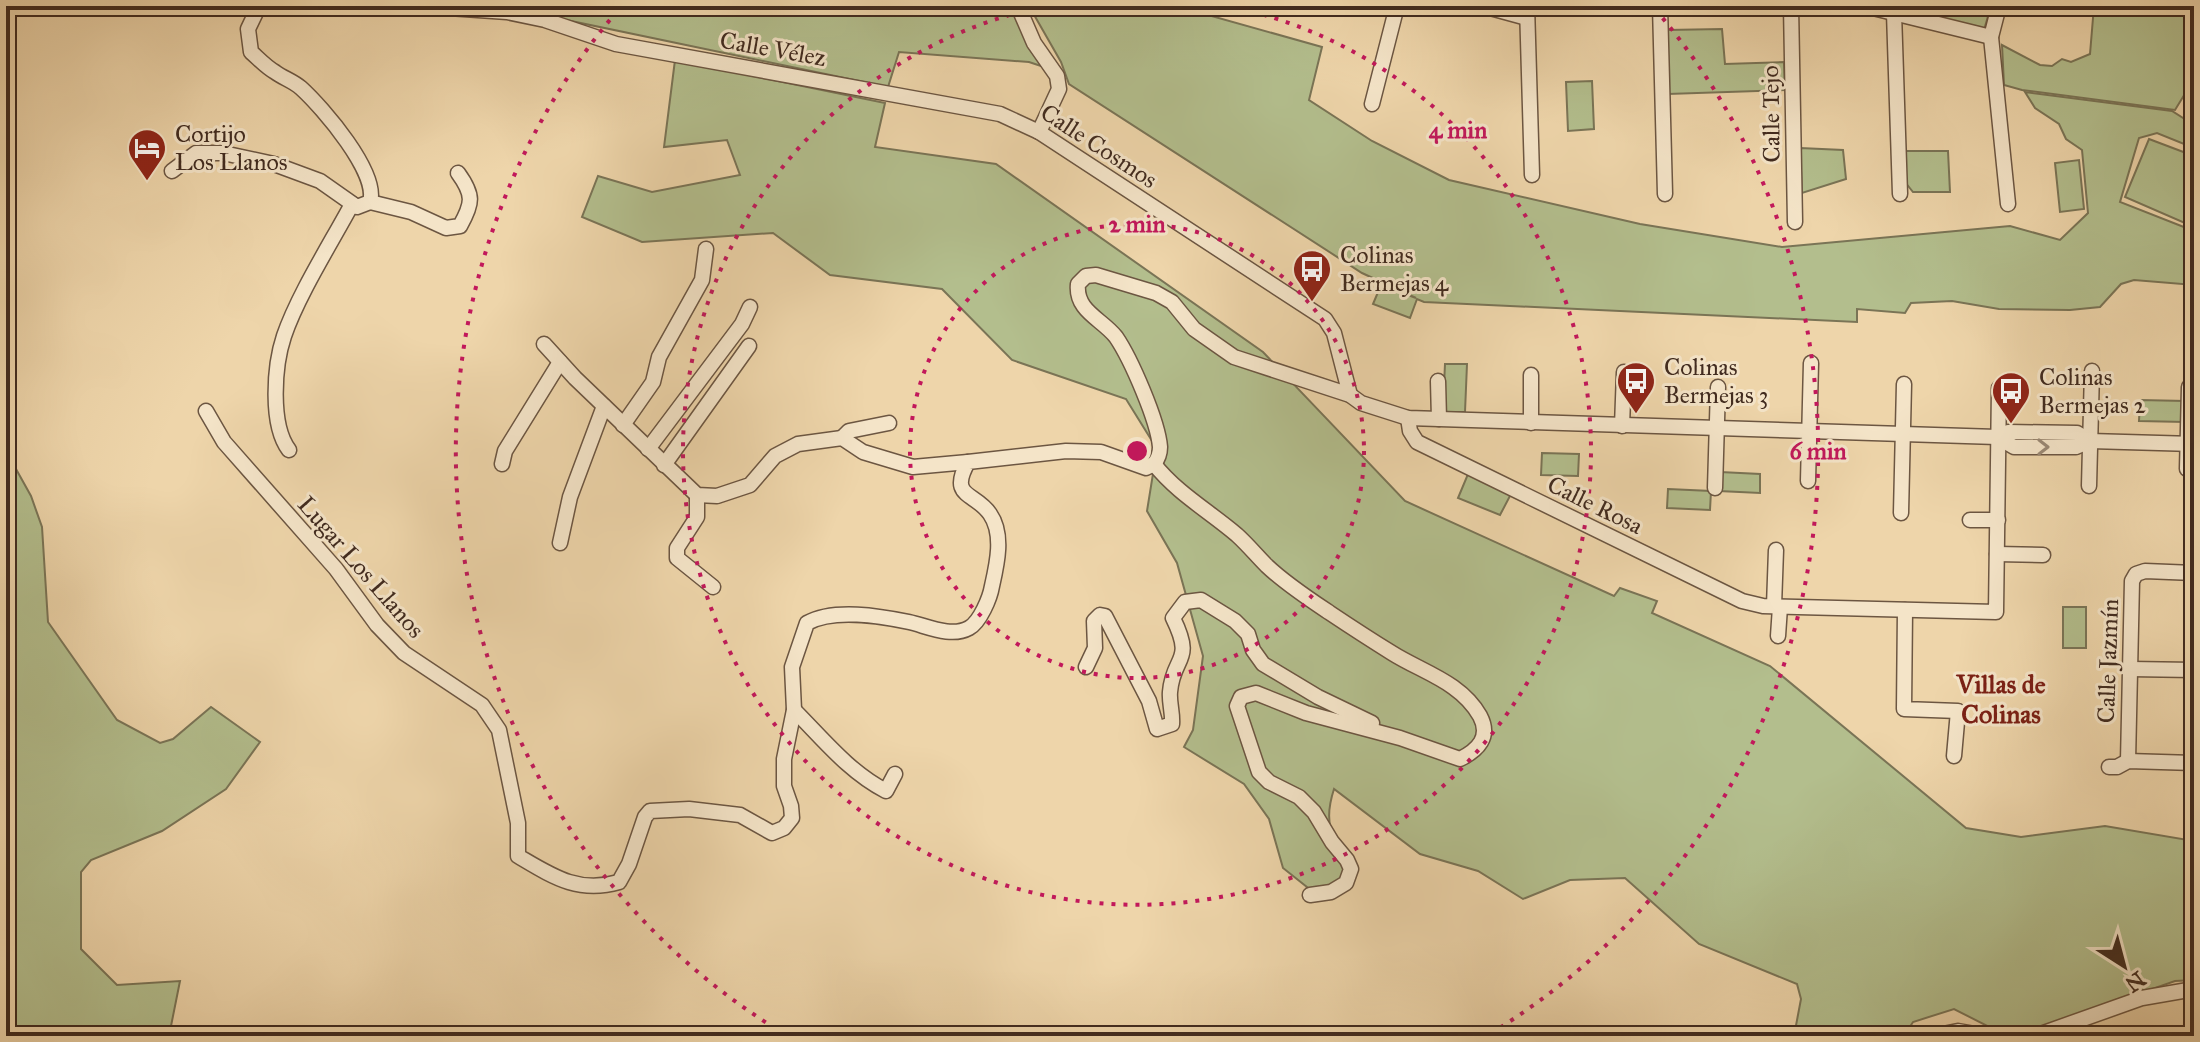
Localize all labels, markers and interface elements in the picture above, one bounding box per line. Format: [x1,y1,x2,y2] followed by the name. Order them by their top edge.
[718,25,828,73] street label: Calle Vélez
[1755,65,1787,163] street label: Calle Tejo
[1035,97,1163,195] street label: Calle Cosmos
[1429,115,1487,145] text: 4 min
[175,119,287,177] place label: Cortijo Los Llanos
[126,127,168,182] hotel icon: Cortijo Los Llanos
[1109,209,1165,239] text: 2 min
[1340,240,1449,298] place label: Colinas Bermejas 4
[1291,248,1333,303] bus stop icon: Colinas Bermejas 4
[1664,352,1768,410] place label: Colinas Bermejas 3
[1615,360,1657,415] bus stop icon: Colinas Bermejas 3
[2039,362,2146,420] place label: Colinas Bermejas 2
[1990,370,2032,425] bus stop icon: Colinas Bermejas 2
[1789,436,1847,466] text: 6 min
[1123,437,1151,465] centre of rings
[2037,438,2050,456] one-way arrow
[1542,469,1648,541] street label: Calle Rosa
[291,490,431,644] street label: Lugar Los Llanos
[2091,598,2125,724] street label: Calle Jazmín
[1955,668,2046,730] district label: Villas de Colinas
[2084,926,2164,1006] north arrow
[2120,965,2151,998] text: N

